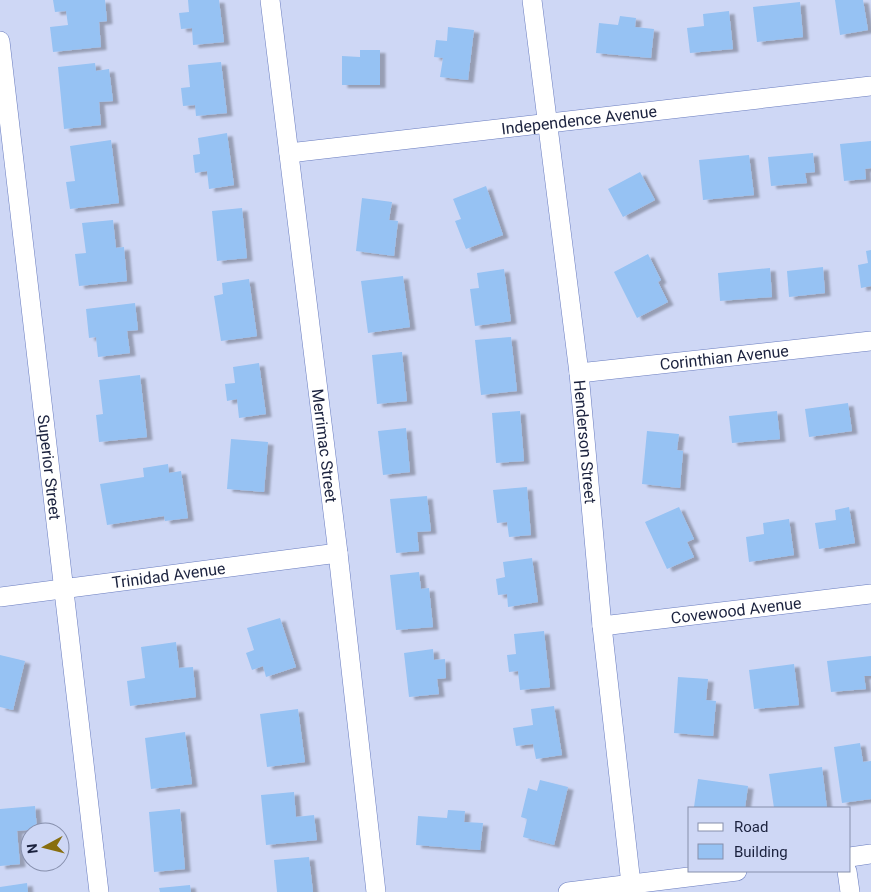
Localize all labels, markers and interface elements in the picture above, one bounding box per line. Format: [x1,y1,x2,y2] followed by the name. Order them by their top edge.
[500,102,658,138] street label: Independence Avenue
[659,341,790,374] street label: Corinthian Avenue
[570,379,600,504] street label: Henderson Street
[308,388,341,504] street label: Merrimac Street
[34,414,65,521] street label: Superior Street
[111,559,226,592] street label: Trinidad Avenue
[670,593,802,628] street label: Covewood Avenue
[688,807,851,872] legend
[734,818,768,836] text: Road
[20,822,70,872] north arrow
[24,843,41,854] text: N
[734,843,788,861] text: Building

